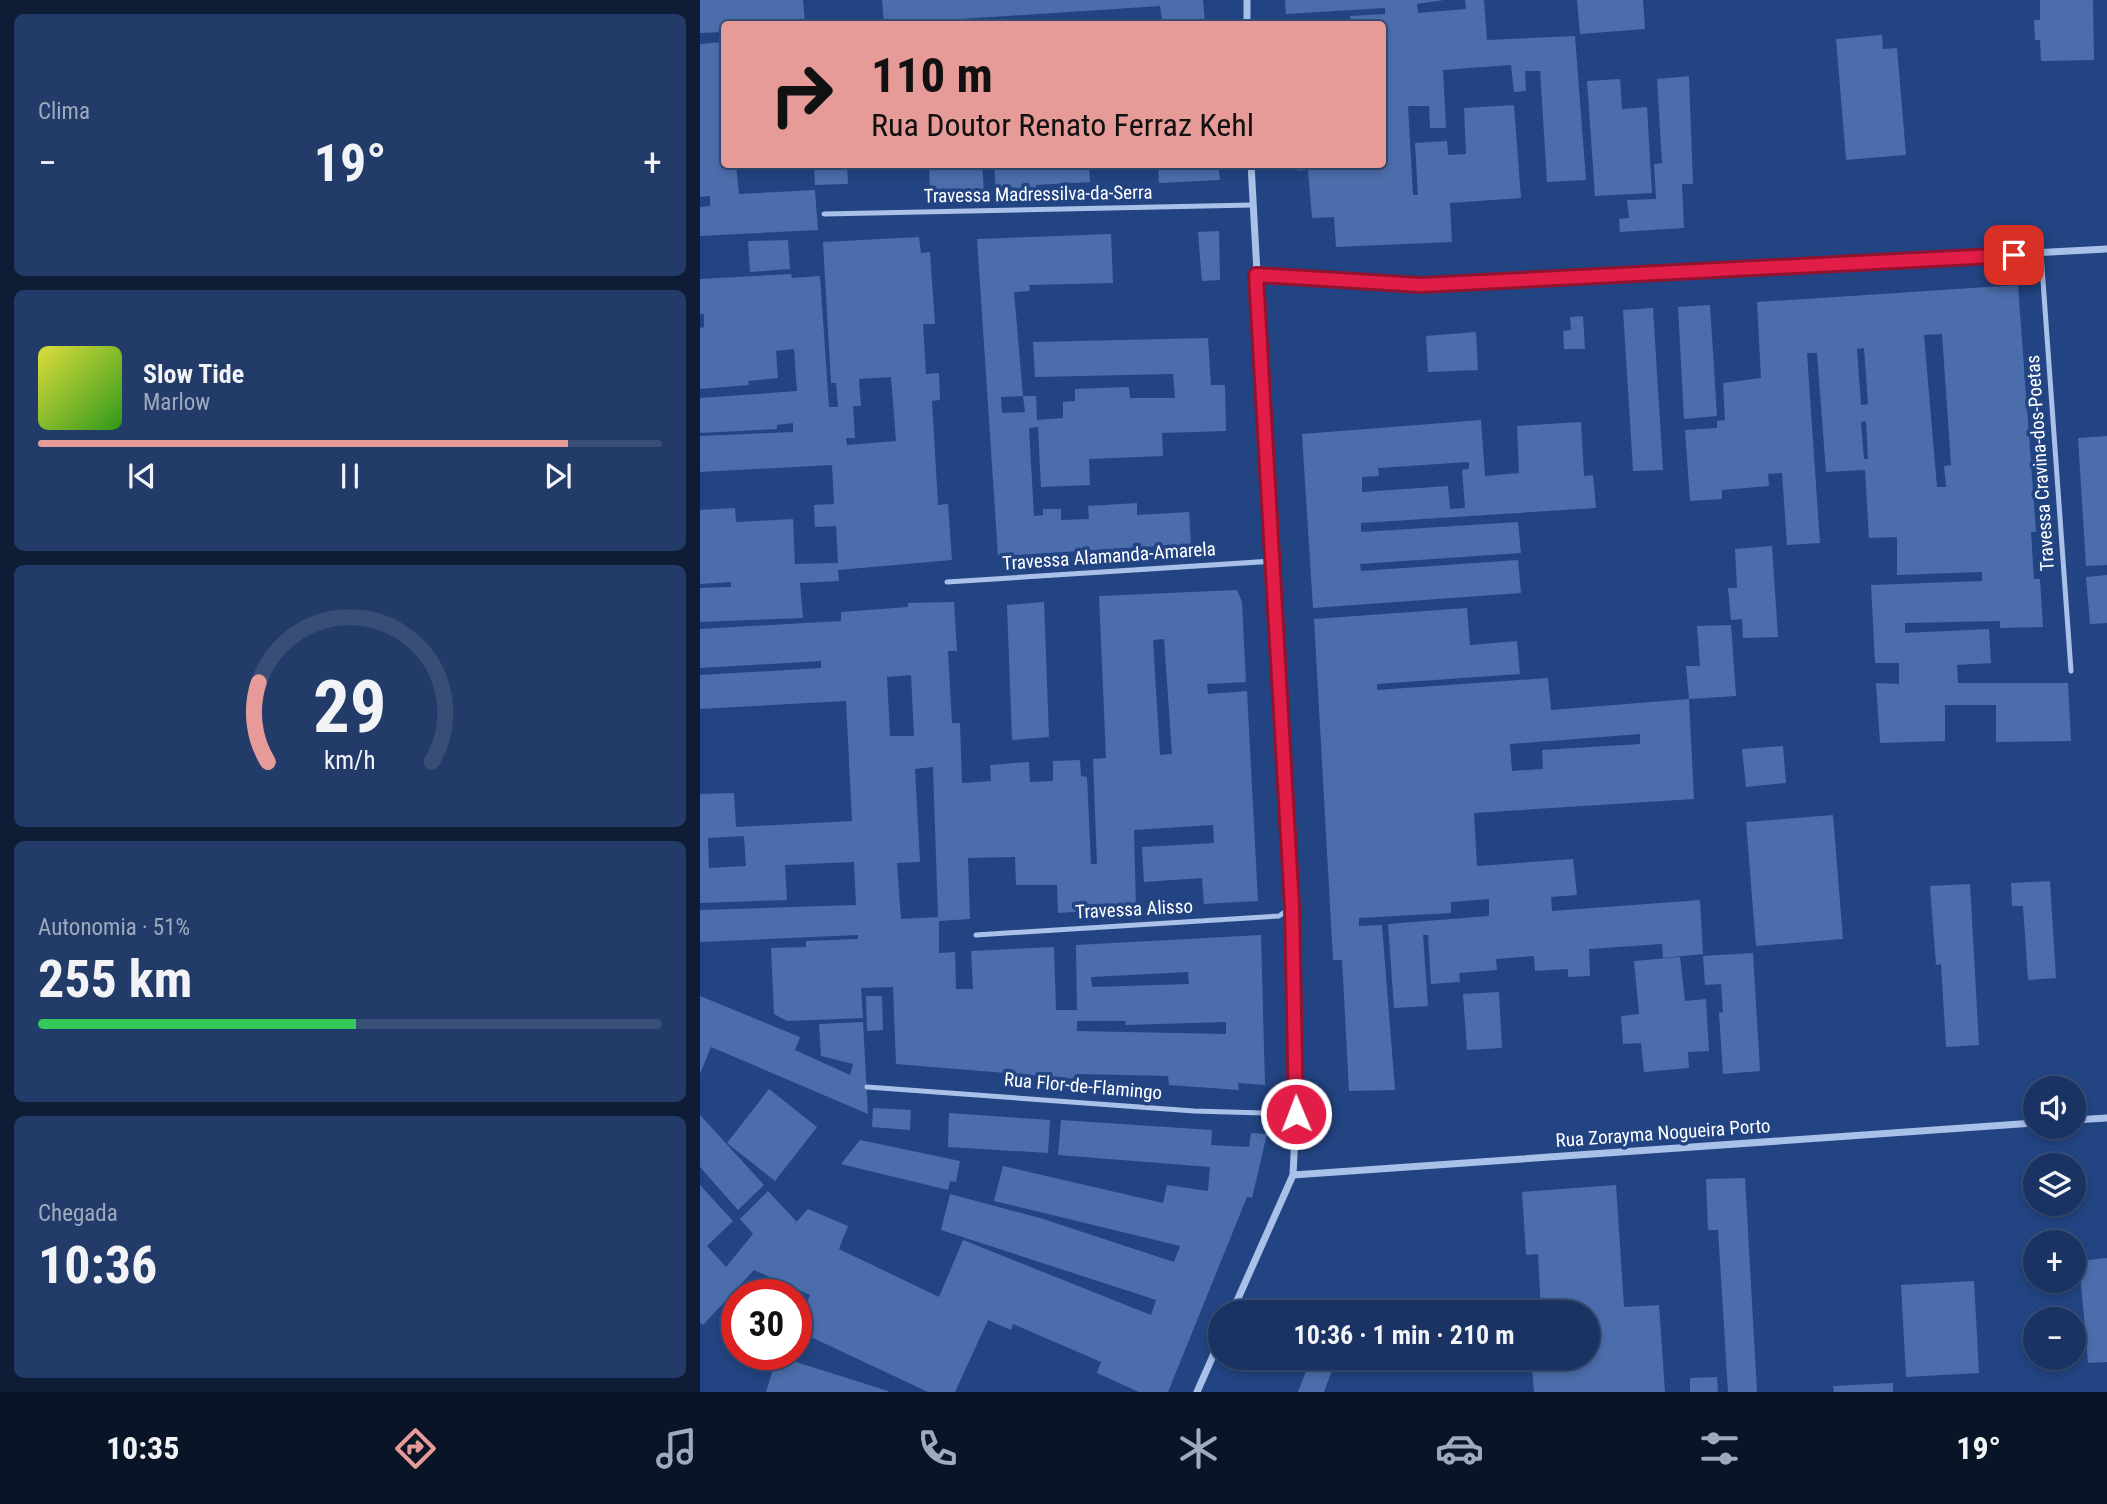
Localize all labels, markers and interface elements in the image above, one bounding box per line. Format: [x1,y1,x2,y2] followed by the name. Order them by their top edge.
[871,47,993,104] text: 110 m
[756,49,847,140] icon: right
[38,98,90,125] text: Clima
[871,106,1254,144] text: Rua Doutor Renato Ferraz Kehl
[314,133,386,194] text: 19°
[38,141,57,185] text: −
[643,141,662,185] text: +
[923,181,1153,207] street label: Travessa Madressilva-da-Serra
[1984,225,2044,285] pin
[1995,236,2033,274] icon: arrive
[2021,354,2059,572] street label: Travessa Cravina-dos-Poetas
[143,359,244,389] text: Slow Tide
[143,389,210,416] text: Marlow
[123,457,161,495] icon: previous
[331,457,369,495] icon: pause
[539,457,577,495] icon: next
[1002,537,1216,575] street label: Travessa Alamanda-Amarela
[313,664,387,750] text: 29
[324,746,376,775] text: km/h
[1075,894,1193,924] street label: Travessa Alisso
[38,914,190,941] text: Autonomia · 51%
[38,949,192,1010] text: 255 km
[1003,1068,1163,1104] street label: Rua Flor-de-Flamingo
[2023,1076,2086,1370] map controls
[2023,1076,2086,1139] button: sound
[1259,1077,1333,1151] position arrow
[1555,1114,1771,1152] street label: Rua Zorayma Nogueira Porto
[2023,1153,2086,1216] button: layers
[38,1200,118,1227] text: Chegada
[2023,1230,2086,1293] button: +
[38,1235,157,1296] text: 10:36
[721,1279,812,1370] speed limit sign: 30
[2023,1307,2086,1370] button: −
[1294,1320,1514,1350] text: 10:36 · 1 min · 210 m
[391,1424,440,1473] icon: directions
[652,1424,701,1473] icon: music
[913,1424,962,1473] icon: phone
[1174,1424,1223,1473] icon: climate
[1435,1424,1484,1473] icon: car
[1695,1424,1744,1473] icon: filters
[106,1429,179,1467] text: 10:35
[1956,1429,2001,1467] text: 19°

